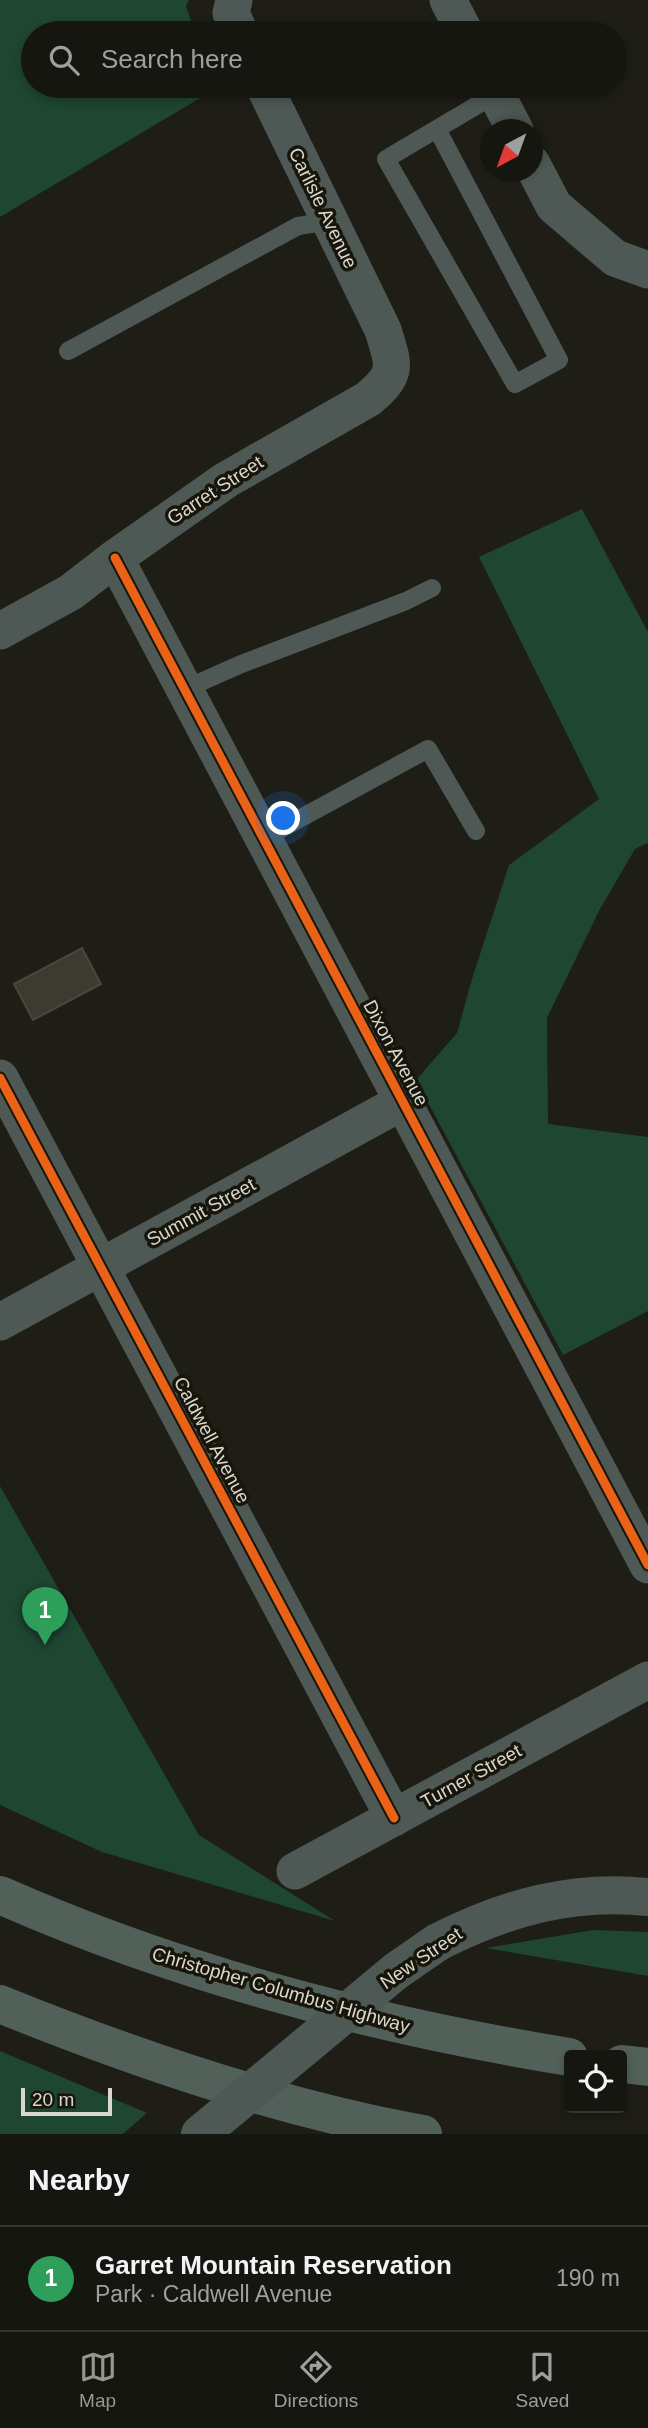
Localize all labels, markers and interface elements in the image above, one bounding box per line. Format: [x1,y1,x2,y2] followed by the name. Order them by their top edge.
[21,21,627,98] search box
[45,41,83,79] icon: search
[101,44,243,74] text: Search here
[480,119,543,182] north arrow
[285,144,361,272] street label: Carlisle Avenue
[163,451,267,529] street label: Garret Street
[266,801,300,835] your location
[359,996,433,1110] street label: Dixon Avenue
[143,1173,259,1250] street label: Summit Street
[170,1373,254,1507] street label: Caldwell Avenue
[22,1587,68,1645] pin: 1
[417,1740,525,1812] street label: Turner Street
[376,1923,466,1993] street label: New Street
[150,1943,413,2037] street label: Christopher Columbus Highway
[564,2050,627,2113] map controls
[564,2050,627,2113] button: locate
[21,2085,112,2117] scale bar
[32,2089,74,2110] text: 20 m
[28,2163,130,2196] text: Nearby
[95,2250,452,2280] text: Garret Mountain Reservation
[45,2265,57,2291] text: 1
[556,2265,620,2291] text: 190 m
[95,2281,332,2307] text: Park · Caldwell Avenue
[79,2348,117,2412] tab: Map
[274,2348,358,2412] tab: Directions
[515,2348,569,2412] tab: Saved

